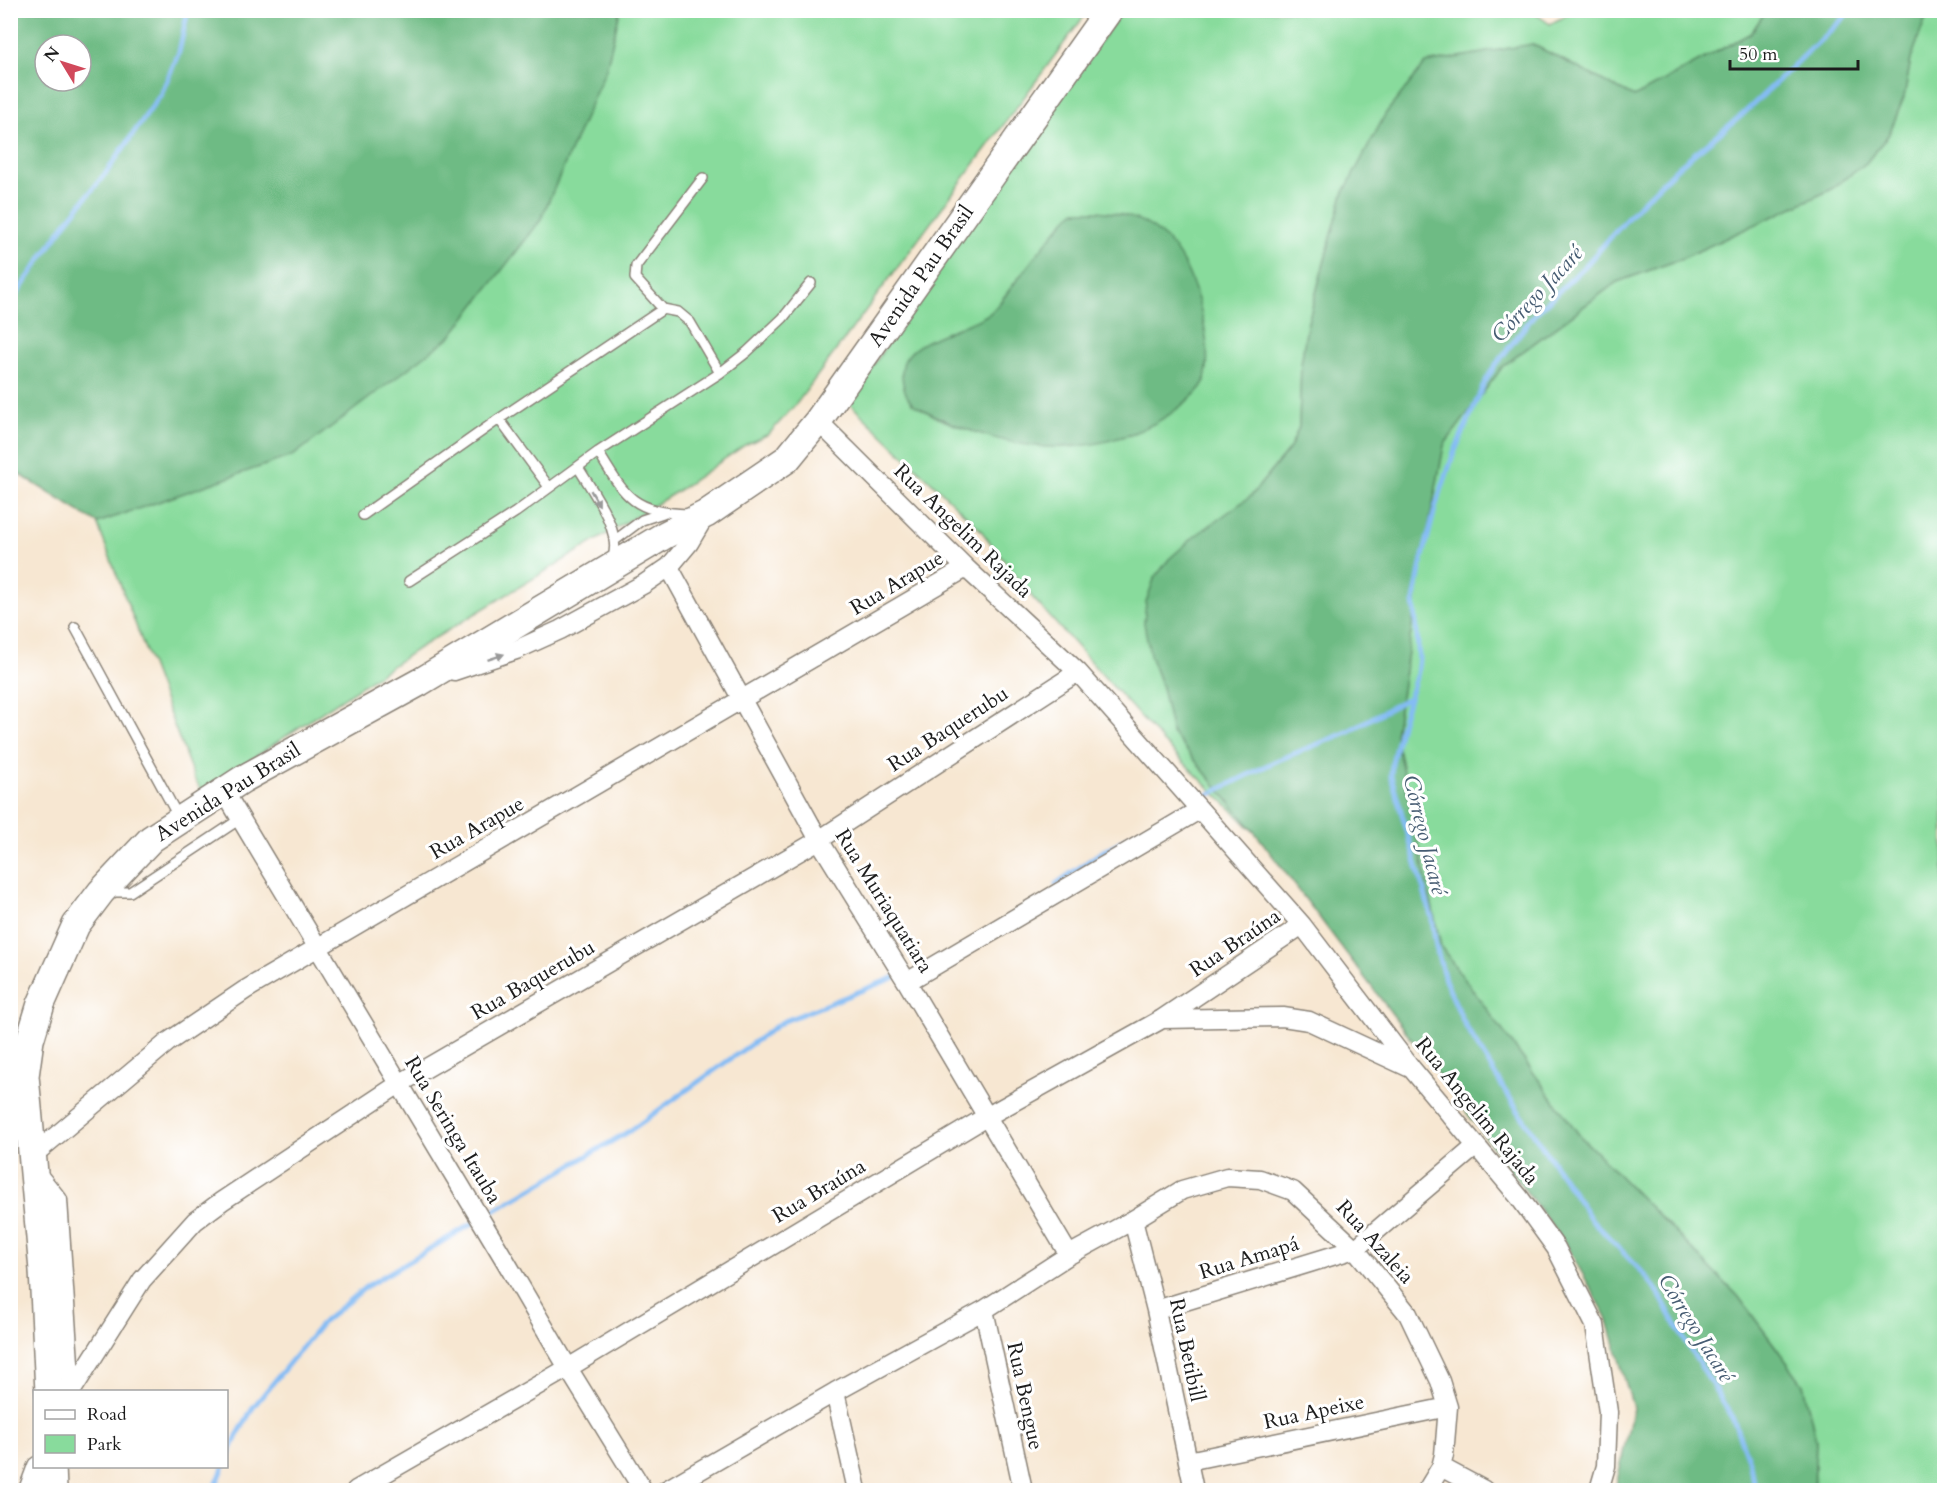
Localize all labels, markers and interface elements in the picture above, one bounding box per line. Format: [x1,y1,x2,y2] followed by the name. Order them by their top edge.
[33,33,93,93] north arrow
[1730,33,1858,71] scale bar
[39,42,65,67] text: N
[1739,42,1778,67] text: 50 m
[861,199,981,353] street label: Avenida Pau Brasil
[1484,238,1591,349] water label: Córrego Jacaré
[887,457,1039,605] street label: Rua Angelim Rajada
[590,490,600,507] one-way arrow
[845,544,949,622] street label: Rua Arapue
[487,652,505,662] one-way arrow
[882,679,1014,779] street label: Rua Baquerubu
[150,736,306,848] street label: Avenida Pau Brasil
[1396,772,1455,899] water label: Córrego Jacaré
[424,789,530,867] street label: Rua Arapue
[828,823,940,979] street label: Rua Muriaquatiara
[1184,902,1286,984] street label: Rua Braúna
[466,933,600,1027] street label: Rua Baquerubu
[1408,1031,1546,1191] street label: Rua Angelim Rajada
[397,1051,509,1209] street label: Rua Seringa Itauba
[767,1152,871,1230] street label: Rua Braúna
[1329,1194,1421,1290] street label: Rua Azaleia
[1196,1229,1302,1287] street label: Rua Amapá
[1651,1268,1742,1389] water label: Córrego Jacaré
[1162,1296,1212,1404] street label: Rua Betibill
[999,1339,1051,1453] street label: Rua Bengue
[1261,1387,1367,1437] street label: Rua Apeixe
[33,1390,228,1468] legend
[87,1402,127,1427] text: Road
[87,1432,122,1457] text: Park

